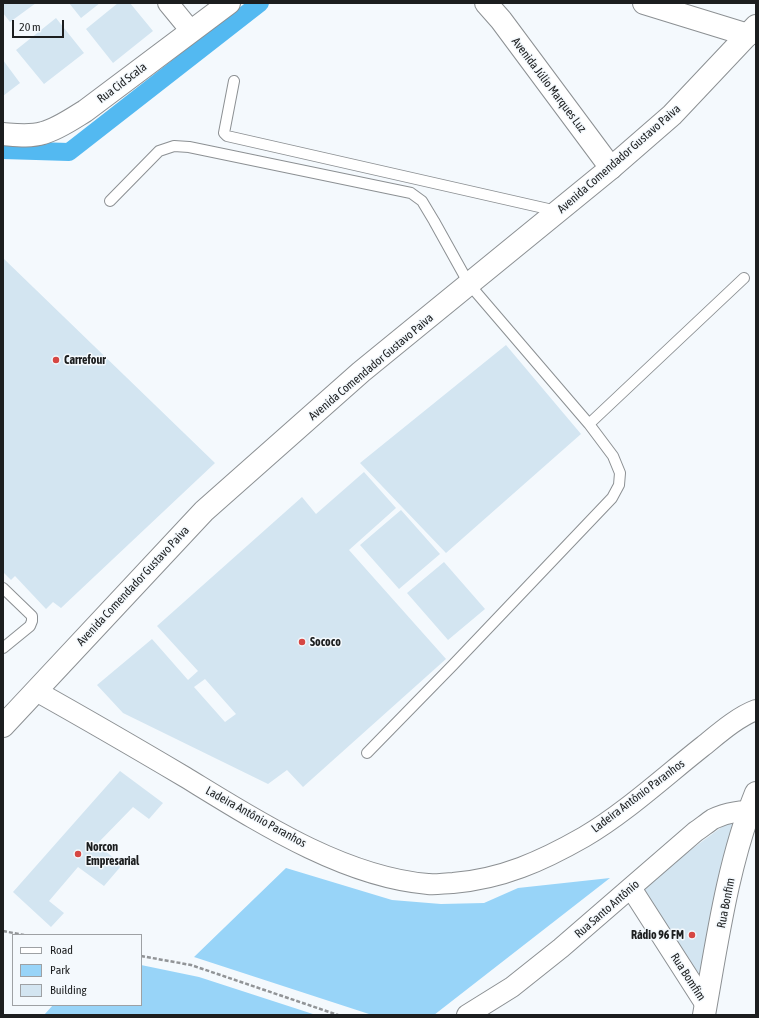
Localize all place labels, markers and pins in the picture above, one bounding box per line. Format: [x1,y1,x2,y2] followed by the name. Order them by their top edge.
[64,353,106,367] place label: Carrefour
[51,355,61,365] marker: Carrefour
[310,635,341,649] place label: Sococo
[297,637,307,647] marker: Sococo
[86,840,139,868] place label: Norcon Empresarial
[73,849,83,859] marker: Norcon Empresarial
[631,928,684,942] place label: Rádio 96 FM
[687,930,697,940] marker: Rádio 96 FM

